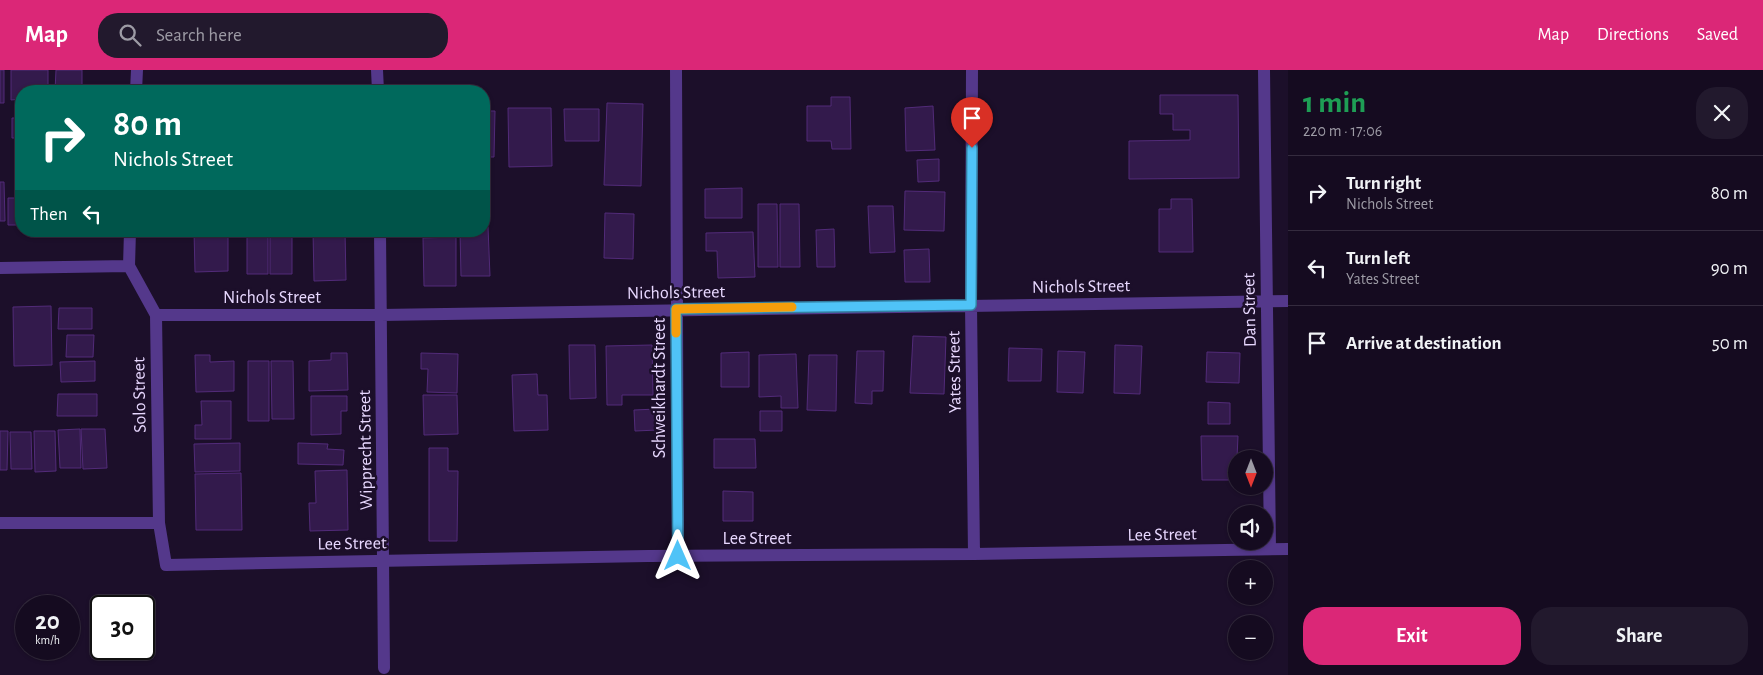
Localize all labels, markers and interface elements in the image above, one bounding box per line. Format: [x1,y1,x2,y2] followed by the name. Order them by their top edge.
[98,13,448,58] search box
[116,21,144,49] icon: search
[25,23,68,47] text: Map
[156,26,242,45] text: Search here
[1538,26,1569,44] text: Map
[1597,26,1669,44] text: Directions
[1697,26,1738,44] text: Saved
[1696,87,1748,139] button: close
[1303,88,1366,118] text: 1 min
[951,97,993,148] pin
[958,104,986,132] icon: arrive
[30,105,95,170] icon: right
[113,107,182,142] text: 80 m
[1303,123,1382,139] text: 220 m · 17:06
[113,148,233,170] text: Nichols Street
[1346,174,1421,193] text: Turn right
[1303,179,1331,207] icon: right
[1711,184,1748,203] text: 80 m
[1346,196,1433,212] text: Nichols Street
[78,200,106,228] icon: left
[30,205,68,224] text: Then
[1346,249,1410,268] text: Turn left
[1303,254,1331,282] icon: left
[1711,259,1748,278] text: 90 m
[1346,271,1419,287] text: Yates Street
[1240,272,1260,347] street label: Dan Street
[1032,277,1131,297] street label: Nichols Street
[627,283,726,303] street label: Nichols Street
[223,289,321,307] street label: Nichols Street
[651,317,669,458] street label: Schweikhardt Street
[1303,329,1331,357] icon: arrive
[945,330,965,413] street label: Yates Street
[1346,334,1502,353] text: Arrive at destination
[1712,334,1748,353] text: 50 m
[130,357,150,433] street label: Solo Street
[356,390,376,510] street label: Wipprecht Street
[1228,450,1272,495] north arrow
[1228,450,1273,660] map controls
[1228,505,1273,550] button: sound
[1127,525,1197,545] street label: Lee Street
[651,529,703,581] position arrow
[722,530,792,548] street label: Lee Street
[317,534,387,554] street label: Lee Street
[1228,560,1273,605] button: +
[90,595,155,660] speed limit sign: 30
[1303,607,1521,665] button: Exit
[1531,607,1748,665] button: Share
[35,609,60,634] text: 20
[1228,615,1273,660] button: −
[35,634,60,646] text: km/h

